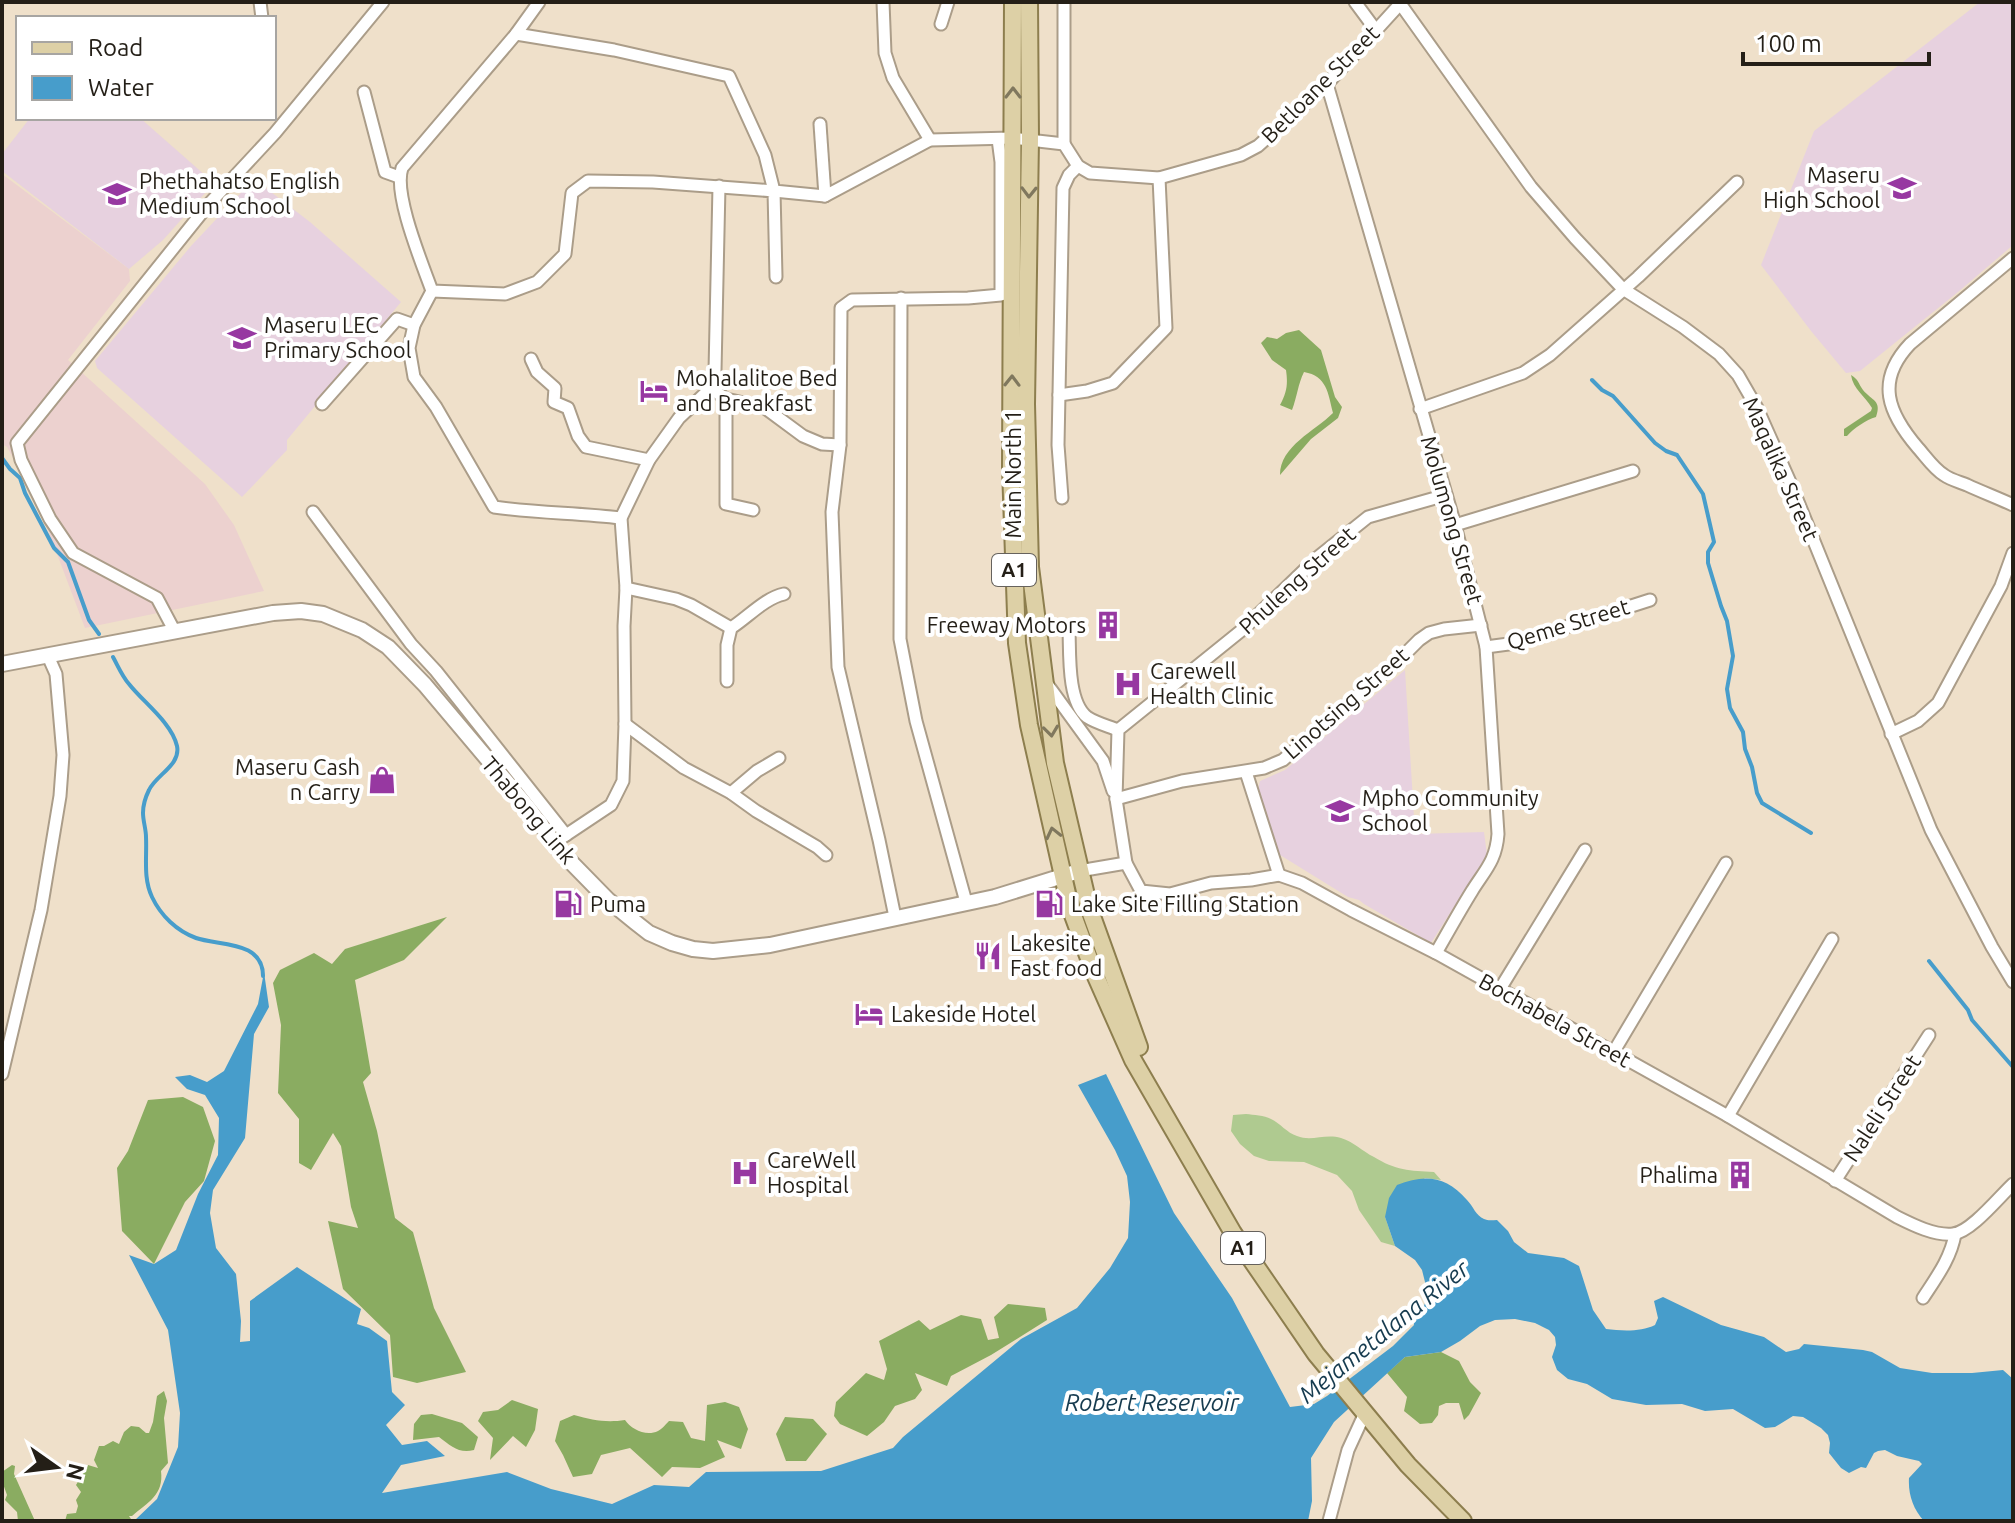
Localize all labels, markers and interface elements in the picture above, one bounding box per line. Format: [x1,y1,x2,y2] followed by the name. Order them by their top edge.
[16,16,276,120] legend
[1743,16,1929,66] scale bar
[1256,19,1384,148] street label: Betloane Street
[1755,30,1822,57] text: 100 m
[88,34,143,61] text: Road
[88,74,154,101] text: Water
[1004,86,1021,99] one-way arrow
[1763,162,1880,212] place label: Maseru High School
[139,168,340,218] place label: Phethahatso English Medium School
[1887,173,1917,203] school or university icon: Maseru High School
[102,179,132,209] school or university icon: Phethahatso English Medium School
[1020,186,1038,199] one-way arrow
[264,312,412,362] place label: Maseru LEC Primary School
[227,323,257,353] school or university icon: Maseru LEC Primary School
[676,365,838,415] place label: Mohalalitoe Bed and Breakfast
[1003,374,1021,387] one-way arrow
[639,376,669,406] hotel icon: Mohalalitoe Bed and Breakfast
[1739,393,1824,545] street label: Maqalika Street
[1000,410,1025,538] street label: Main North 1
[1417,433,1489,607] street label: Molumong Street
[1233,521,1360,638] street label: Phuleng Street
[992,554,1036,586] road number: A1
[1504,593,1632,654] street label: Qeme Street
[1093,610,1123,640] building icon: Freeway Motors
[927,612,1086,637] place label: Freeway Motors
[1278,641,1413,764] street label: Linotsing Street
[1150,658,1274,708] place label: Carewell Health Clinic
[1113,669,1143,699] hospital icon: Carewell Health Clinic
[1042,724,1059,737] one-way arrow
[477,751,581,868] street label: Thabong Link
[235,754,360,804] place label: Maseru Cash n Carry
[367,765,397,795] shop icon: Maseru Cash n Carry
[1362,785,1539,835] place label: Mpho Community School
[1325,796,1355,826] school or university icon: Mpho Community School
[1045,827,1062,840] one-way arrow
[553,889,583,919] fuel station icon: Puma
[1034,889,1064,919] fuel station icon: Lake Site Filling Station
[590,891,646,916] place label: Puma
[1071,891,1299,916] place label: Lake Site Filling Station
[1010,930,1102,980] place label: Lakesite Fast food
[973,941,1003,971] restaurant icon: Lakesite Fast food
[1475,968,1636,1072] street label: Bochabela Street
[854,999,884,1029] hotel icon: Lakeside Hotel
[891,1001,1036,1026] place label: Lakeside Hotel
[1838,1049,1926,1166] street label: Naleli Street
[767,1147,856,1197] place label: CareWell Hospital
[730,1158,760,1188] hospital icon: CareWell Hospital
[1725,1160,1755,1190] building icon: Phalima
[1640,1162,1718,1187] place label: Phalima
[1221,1232,1265,1264] road number: A1
[1293,1254,1475,1408] water label: Mejametalana River
[1065,1389,1240,1416] water label: Robert Reservoir
[16,1427,96,1507] north arrow
[62,1461,90,1483] text: N

